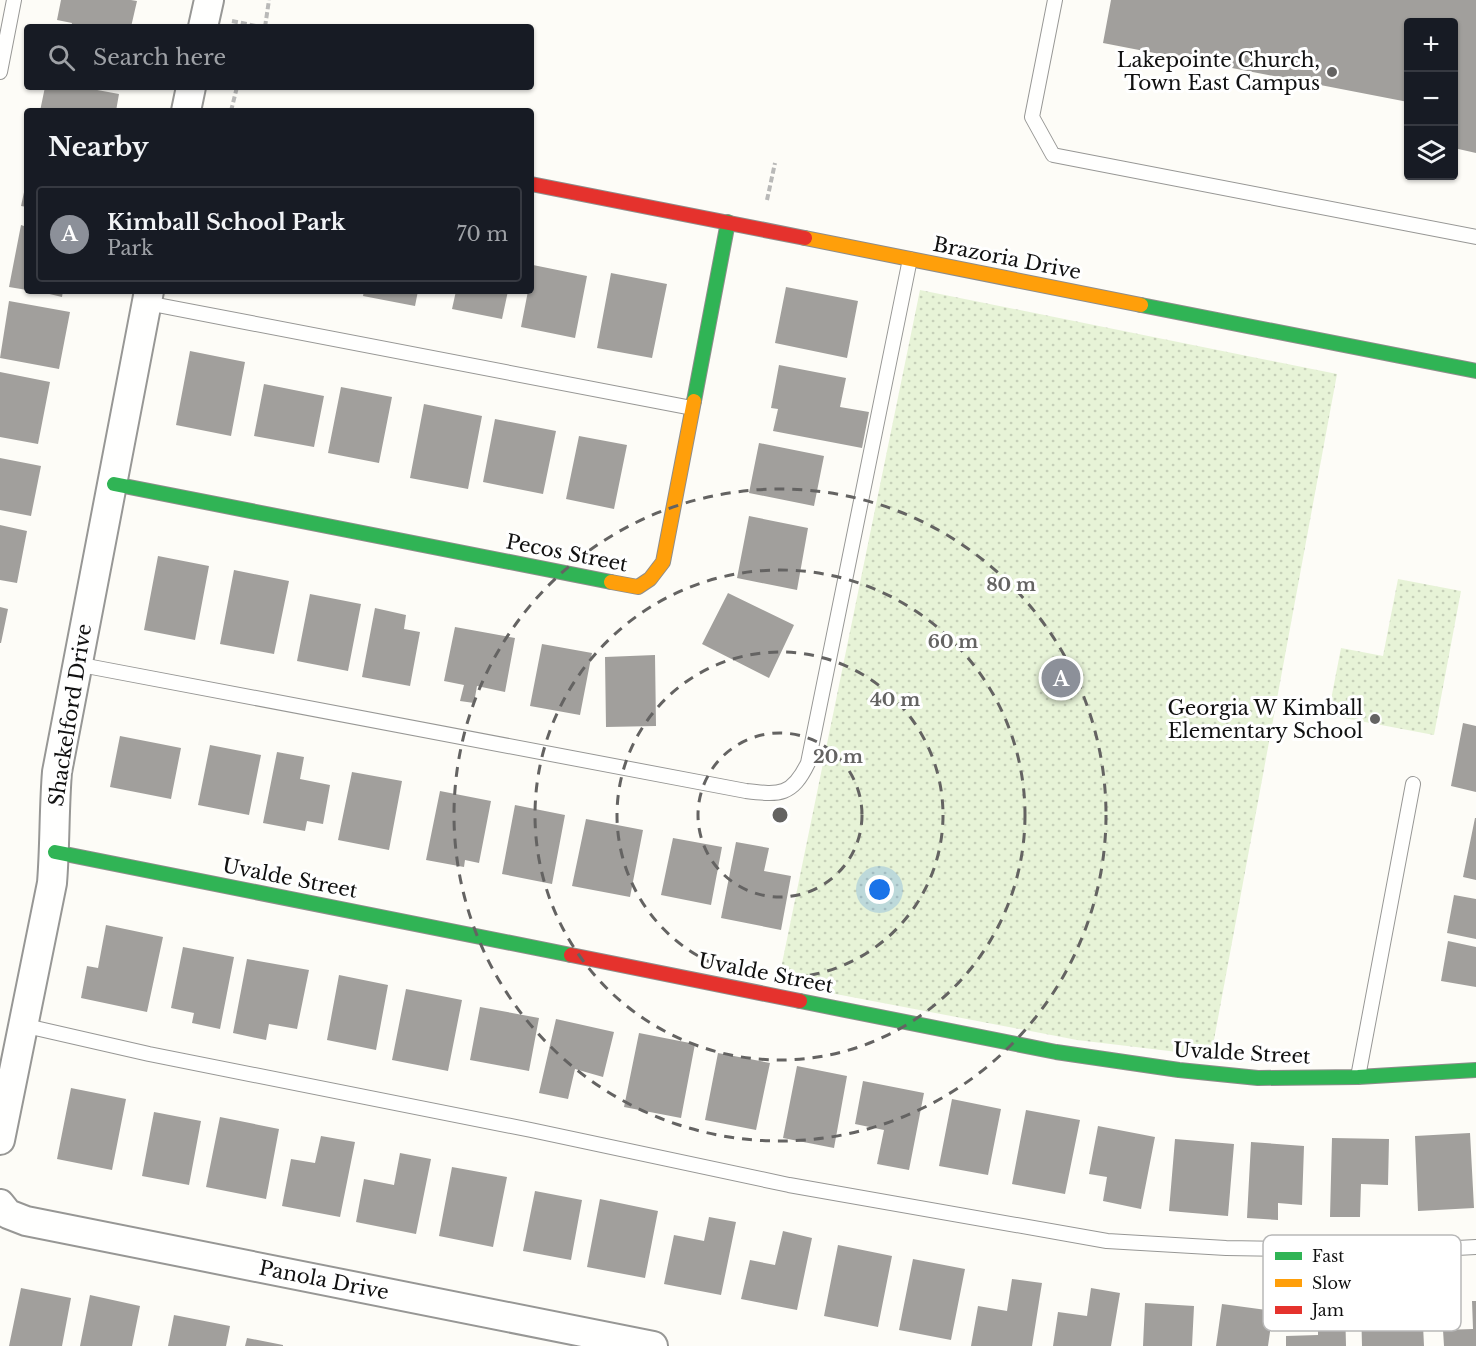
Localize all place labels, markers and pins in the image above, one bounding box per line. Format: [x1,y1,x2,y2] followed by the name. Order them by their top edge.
[1117,48,1320,95] place label: Lakepointe Church, Town East Campus
[1325,65,1339,79] marker: Lakepointe Church, Town East Campus
[1042,656,1080,700] pin: A
[1167,696,1363,743] place label: Georgia W Kimball Elementary School
[1368,712,1382,726] marker: Georgia W Kimball Elementary School
[770,805,790,825] centre of rings

